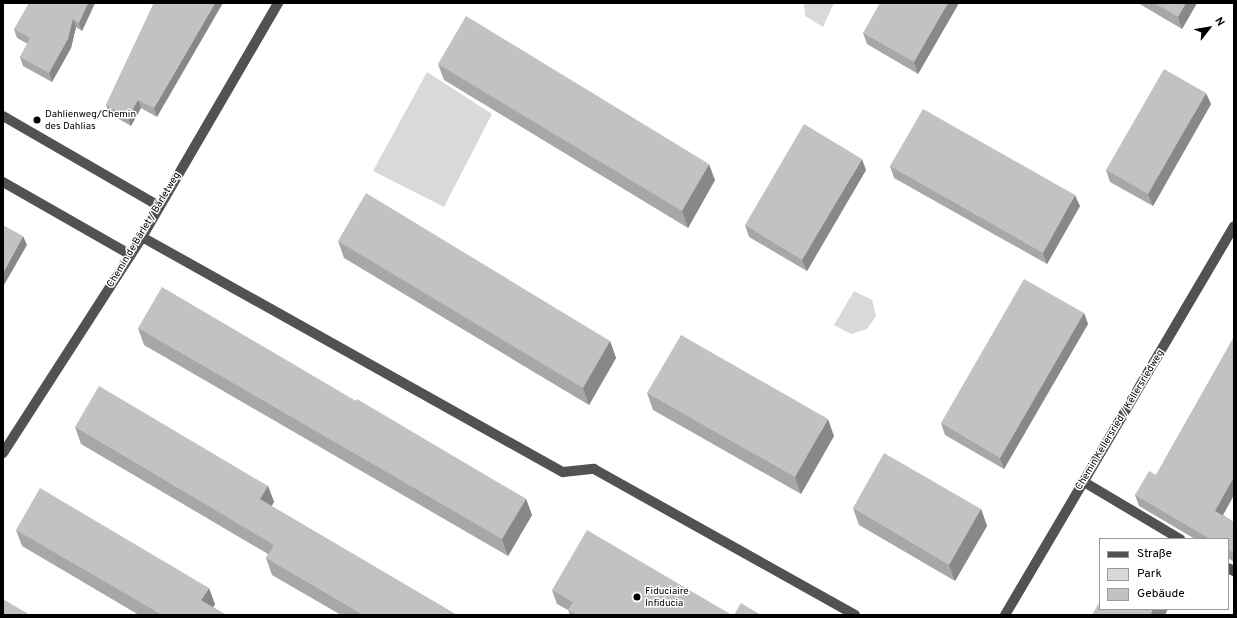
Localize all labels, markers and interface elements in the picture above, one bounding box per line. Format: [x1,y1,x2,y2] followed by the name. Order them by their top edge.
[1189,8,1229,48] north arrow
[1211,15,1227,29] text: N
[45,108,136,132] place label: Dahlienweg/Chemin des Dahlias
[32,115,42,125] marker: Dahlienweg/Chemin des Dahlias
[105,170,183,290] street label: Chemin de Bärlet / Bärletweg
[1073,348,1167,492] street label: Chemin Kellersried / Kellersriedweg
[1099,538,1229,610] legend
[1137,546,1172,562] text: Straße
[1137,566,1162,582] text: Park
[645,585,689,608] place label: Fiduciaire Infiducia
[1137,586,1185,602] text: Gebäude
[632,592,642,602] marker: Fiduciaire Infiducia

